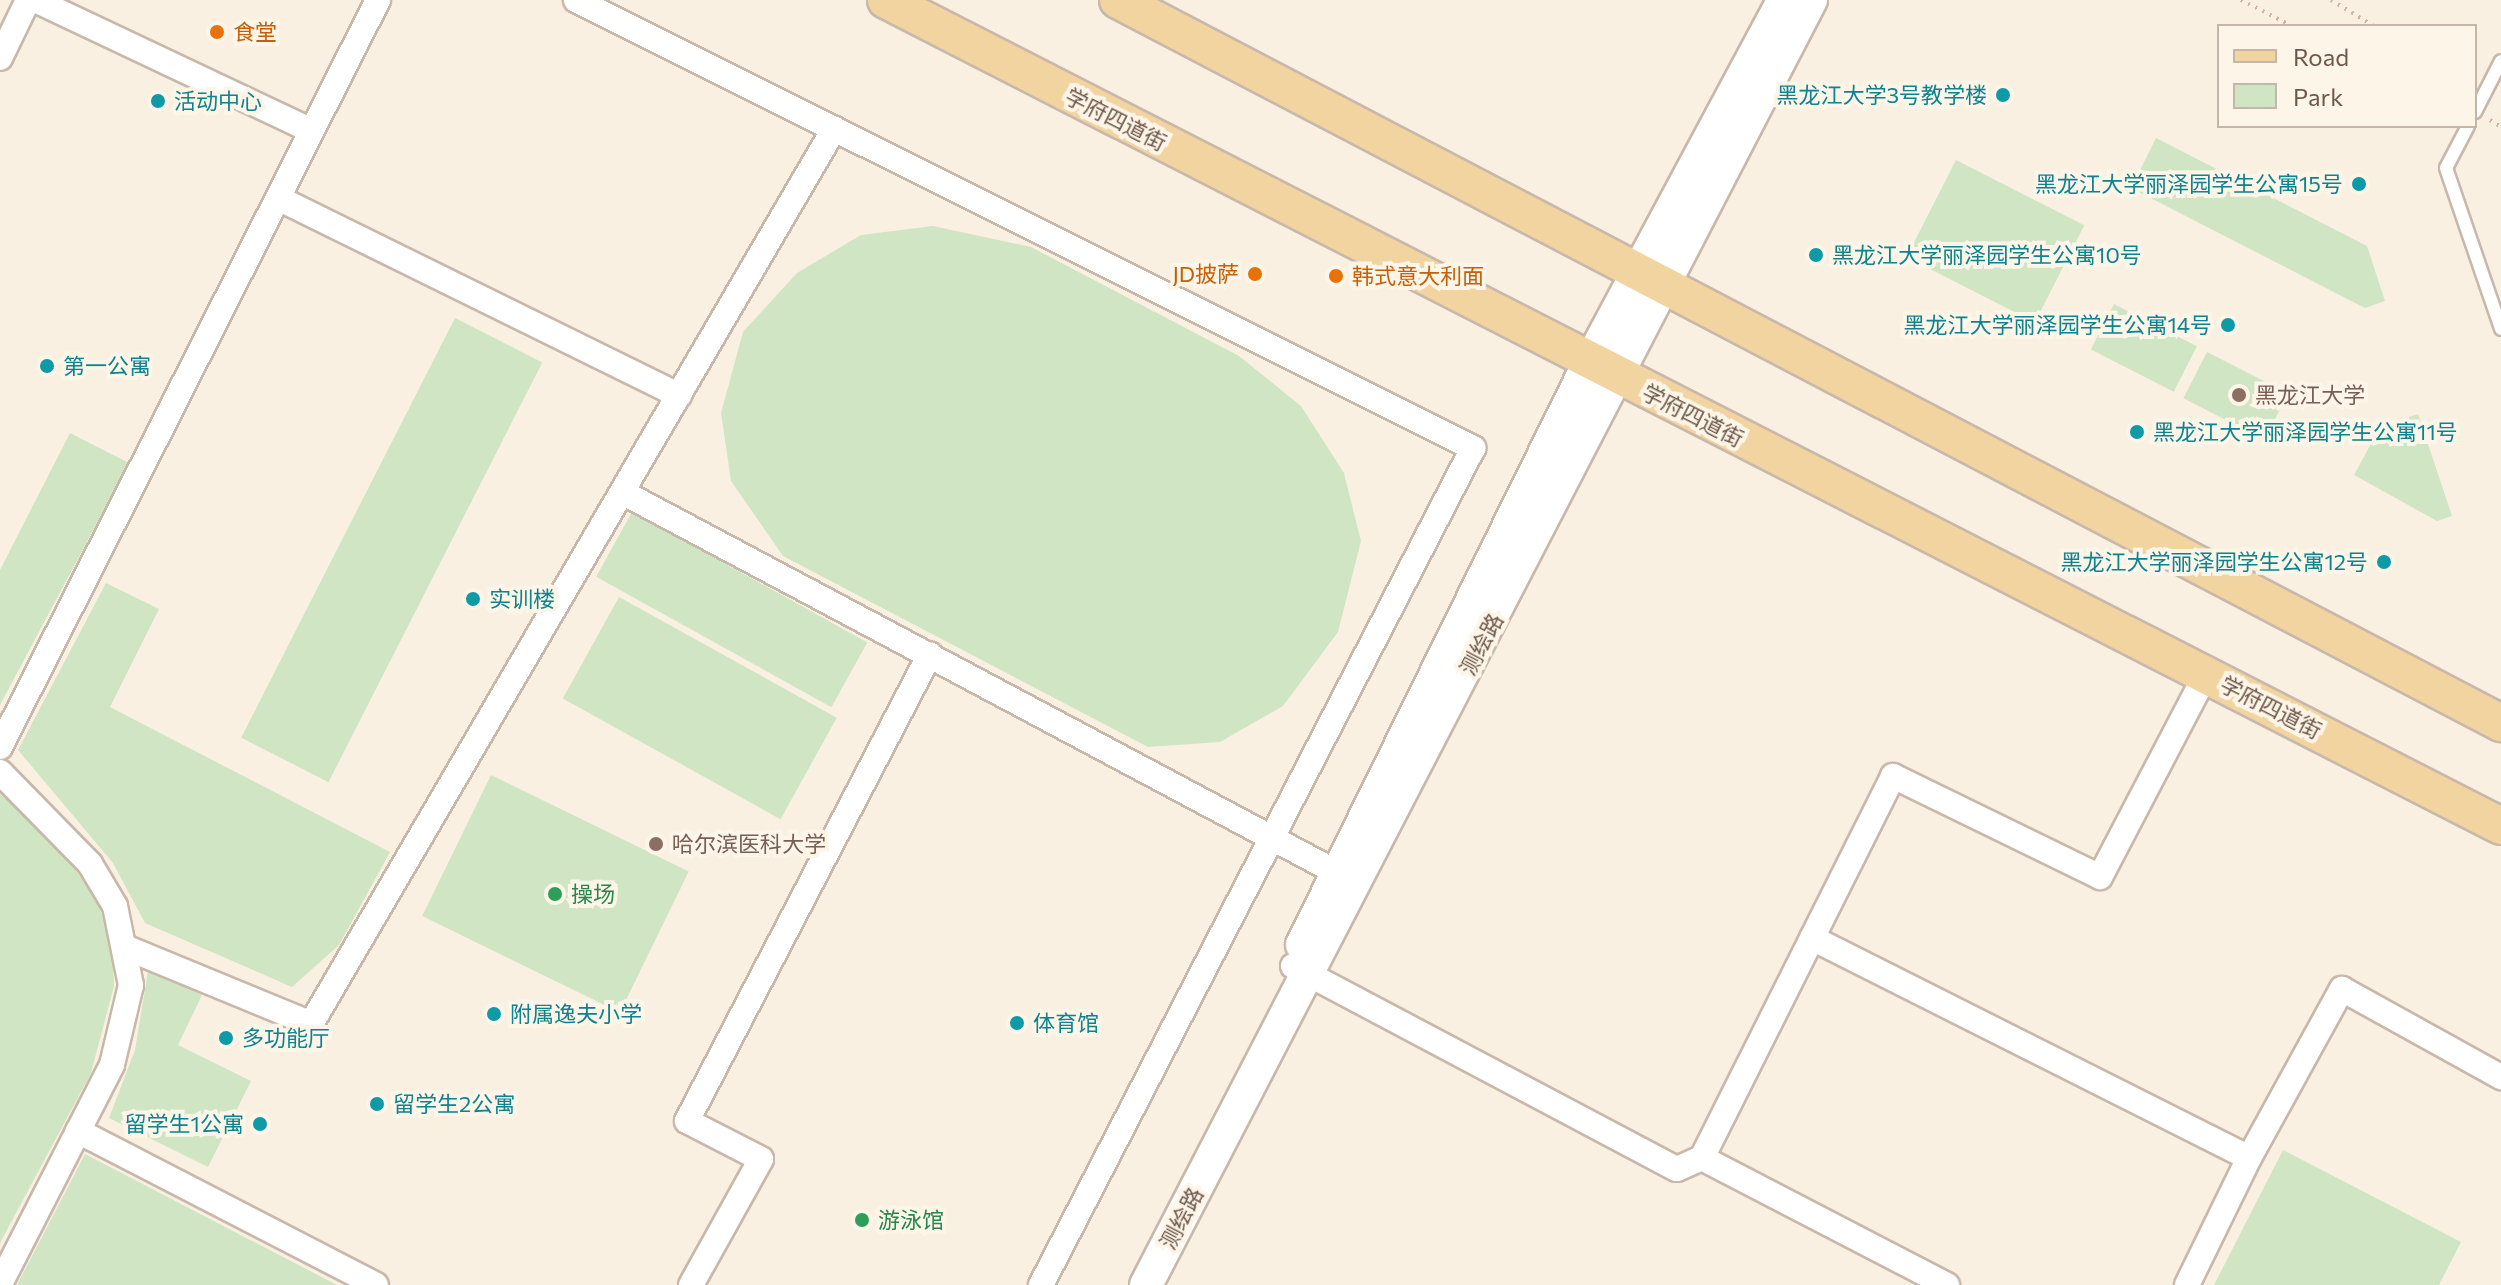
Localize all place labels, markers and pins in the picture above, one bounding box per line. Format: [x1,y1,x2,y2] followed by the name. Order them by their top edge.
[233,19,277,45] place label: 食堂
[208,23,226,41] marker: 食堂
[1776,82,1987,108] place label: 黑龙江大学3号教学楼
[1994,86,2012,104] marker: 黑龙江大学3号教学楼
[174,88,262,114] place label: 活动中心
[149,92,167,110] marker: 活动中心
[2035,171,2343,197] place label: 黑龙江大学丽泽园学生公寓15号
[2350,175,2368,193] marker: 黑龙江大学丽泽园学生公寓15号
[1832,242,2142,268] place label: 黑龙江大学丽泽园学生公寓10号
[1807,246,1825,264] marker: 黑龙江大学丽泽园学生公寓10号
[1172,261,1239,287] place label: JD披萨
[1352,263,1484,289] place label: 韩式意大利面
[1246,265,1264,283] marker: JD披萨
[1327,267,1345,285] marker: 韩式意大利面
[1903,312,2212,338] place label: 黑龙江大学丽泽园学生公寓14号
[2219,316,2237,334] marker: 黑龙江大学丽泽园学生公寓14号
[63,353,151,379] place label: 第一公寓
[38,357,56,375] marker: 第一公寓
[2255,382,2365,408] place label: 黑龙江大学
[2230,386,2248,404] marker: 黑龙江大学
[2153,419,2458,445] place label: 黑龙江大学丽泽园学生公寓11号
[2128,423,2146,441] marker: 黑龙江大学丽泽园学生公寓11号
[2060,549,2368,575] place label: 黑龙江大学丽泽园学生公寓12号
[2375,553,2393,571] marker: 黑龙江大学丽泽园学生公寓12号
[489,586,555,612] place label: 实训楼
[464,590,482,608] marker: 实训楼
[672,831,826,857] place label: 哈尔滨医科大学
[647,835,665,853] marker: 哈尔滨医科大学
[571,881,615,907] place label: 操场
[546,885,564,903] marker: 操场
[510,1001,642,1027] place label: 附属逸夫小学
[485,1005,503,1023] marker: 附属逸夫小学
[1033,1010,1099,1036] place label: 体育馆
[1008,1014,1026,1032] marker: 体育馆
[242,1025,330,1051] place label: 多功能厅
[217,1029,235,1047] marker: 多功能厅
[393,1091,515,1117] place label: 留学生2公寓
[368,1095,386,1113] marker: 留学生2公寓
[125,1111,244,1137] place label: 留学生1公寓
[251,1115,269,1133] marker: 留学生1公寓
[878,1207,944,1233] place label: 游泳馆
[853,1211,871,1229] marker: 游泳馆

